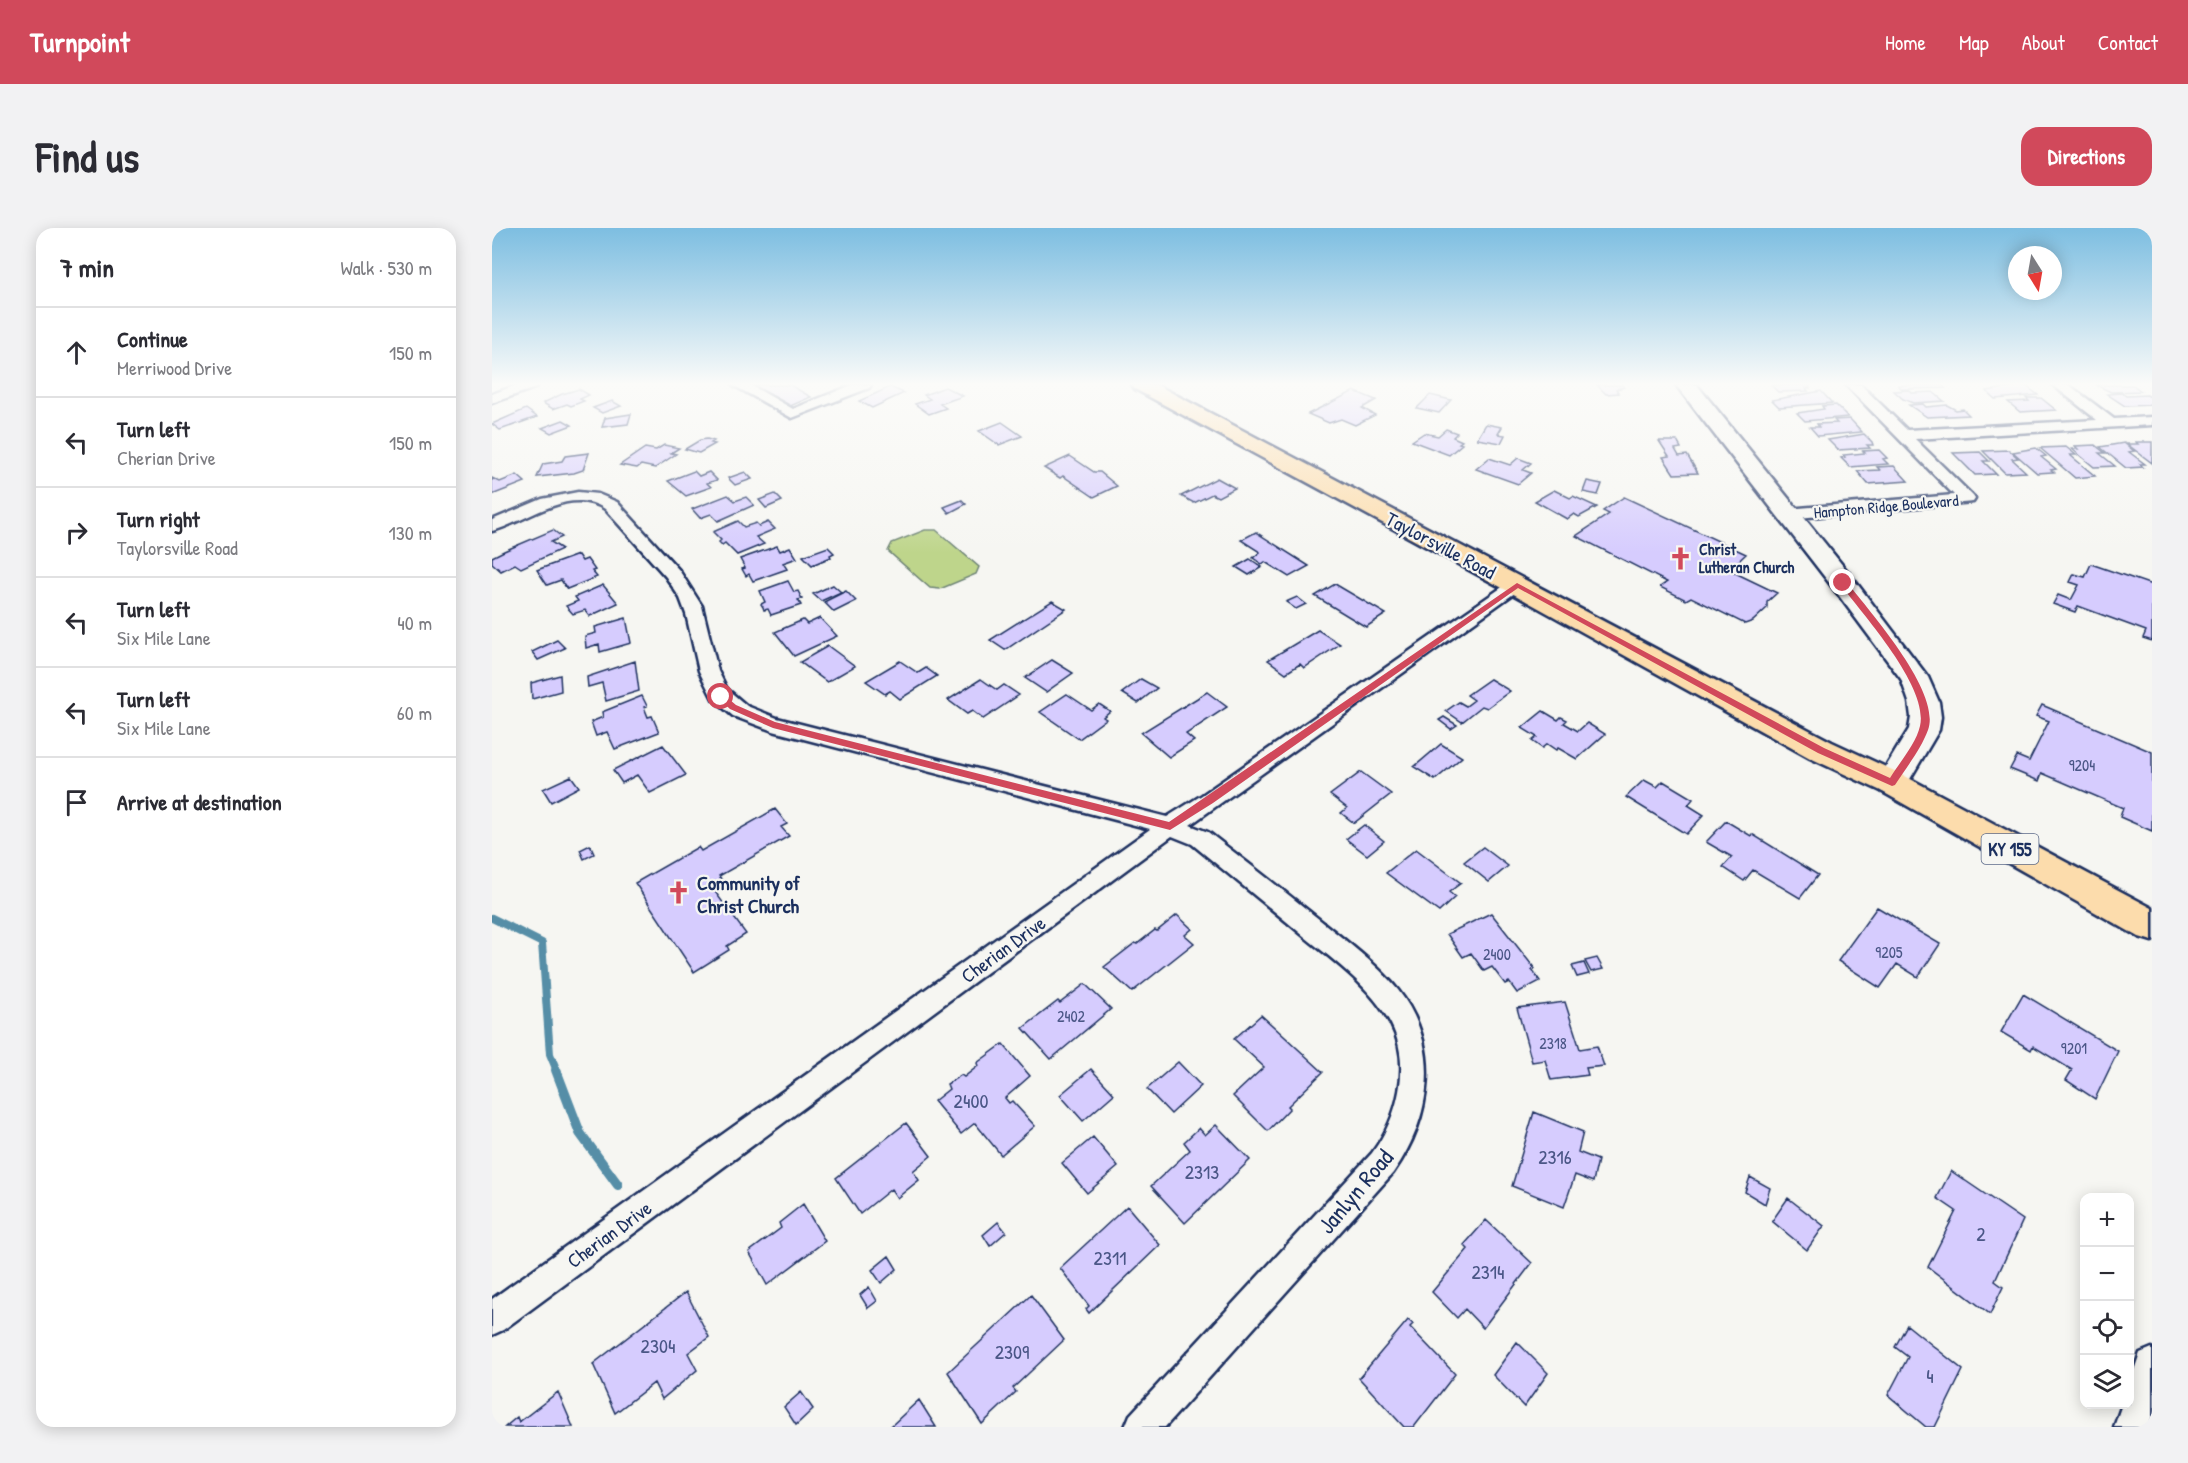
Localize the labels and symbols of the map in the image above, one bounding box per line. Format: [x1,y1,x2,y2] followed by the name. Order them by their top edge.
[2008,246,2062,300] north arrow
[1813,489,1959,523] street label: Hampton Ridge Boulevard
[1381,505,1501,585] street label: Taylorsville Road
[1699,538,1795,578] place label: Christ Lutheran Church
[1668,545,1694,571] church icon: Christ Lutheran Church
[1829,569,1855,595] route end
[707,683,733,709] route start
[2069,754,2095,776] house number: 9204
[1982,834,2038,864] road number: KY 155
[697,869,801,919] place label: Community of Christ Church
[666,880,692,906] church icon: Community of Christ Church
[955,909,1051,989] street label: Cherian Drive
[1875,941,1903,963] house number: 9205
[1483,943,1511,965] house number: 2400
[1057,1005,1086,1027] house number: 2402
[1539,1032,1567,1054] house number: 2318
[2061,1037,2087,1059] house number: 9201
[954,1087,988,1114] house number: 2400
[1310,1142,1400,1240] street label: Janlyn Road
[1538,1143,1572,1170] house number: 2316
[1185,1158,1219,1185] house number: 2313
[561,1194,657,1274] street label: Cherian Drive
[1976,1220,1986,1247] house number: 2
[1094,1244,1126,1271] house number: 2311
[1471,1258,1505,1285] house number: 2314
[641,1332,675,1359] house number: 2304
[995,1338,1029,1365] house number: 2309
[1926,1362,1934,1389] house number: 4

